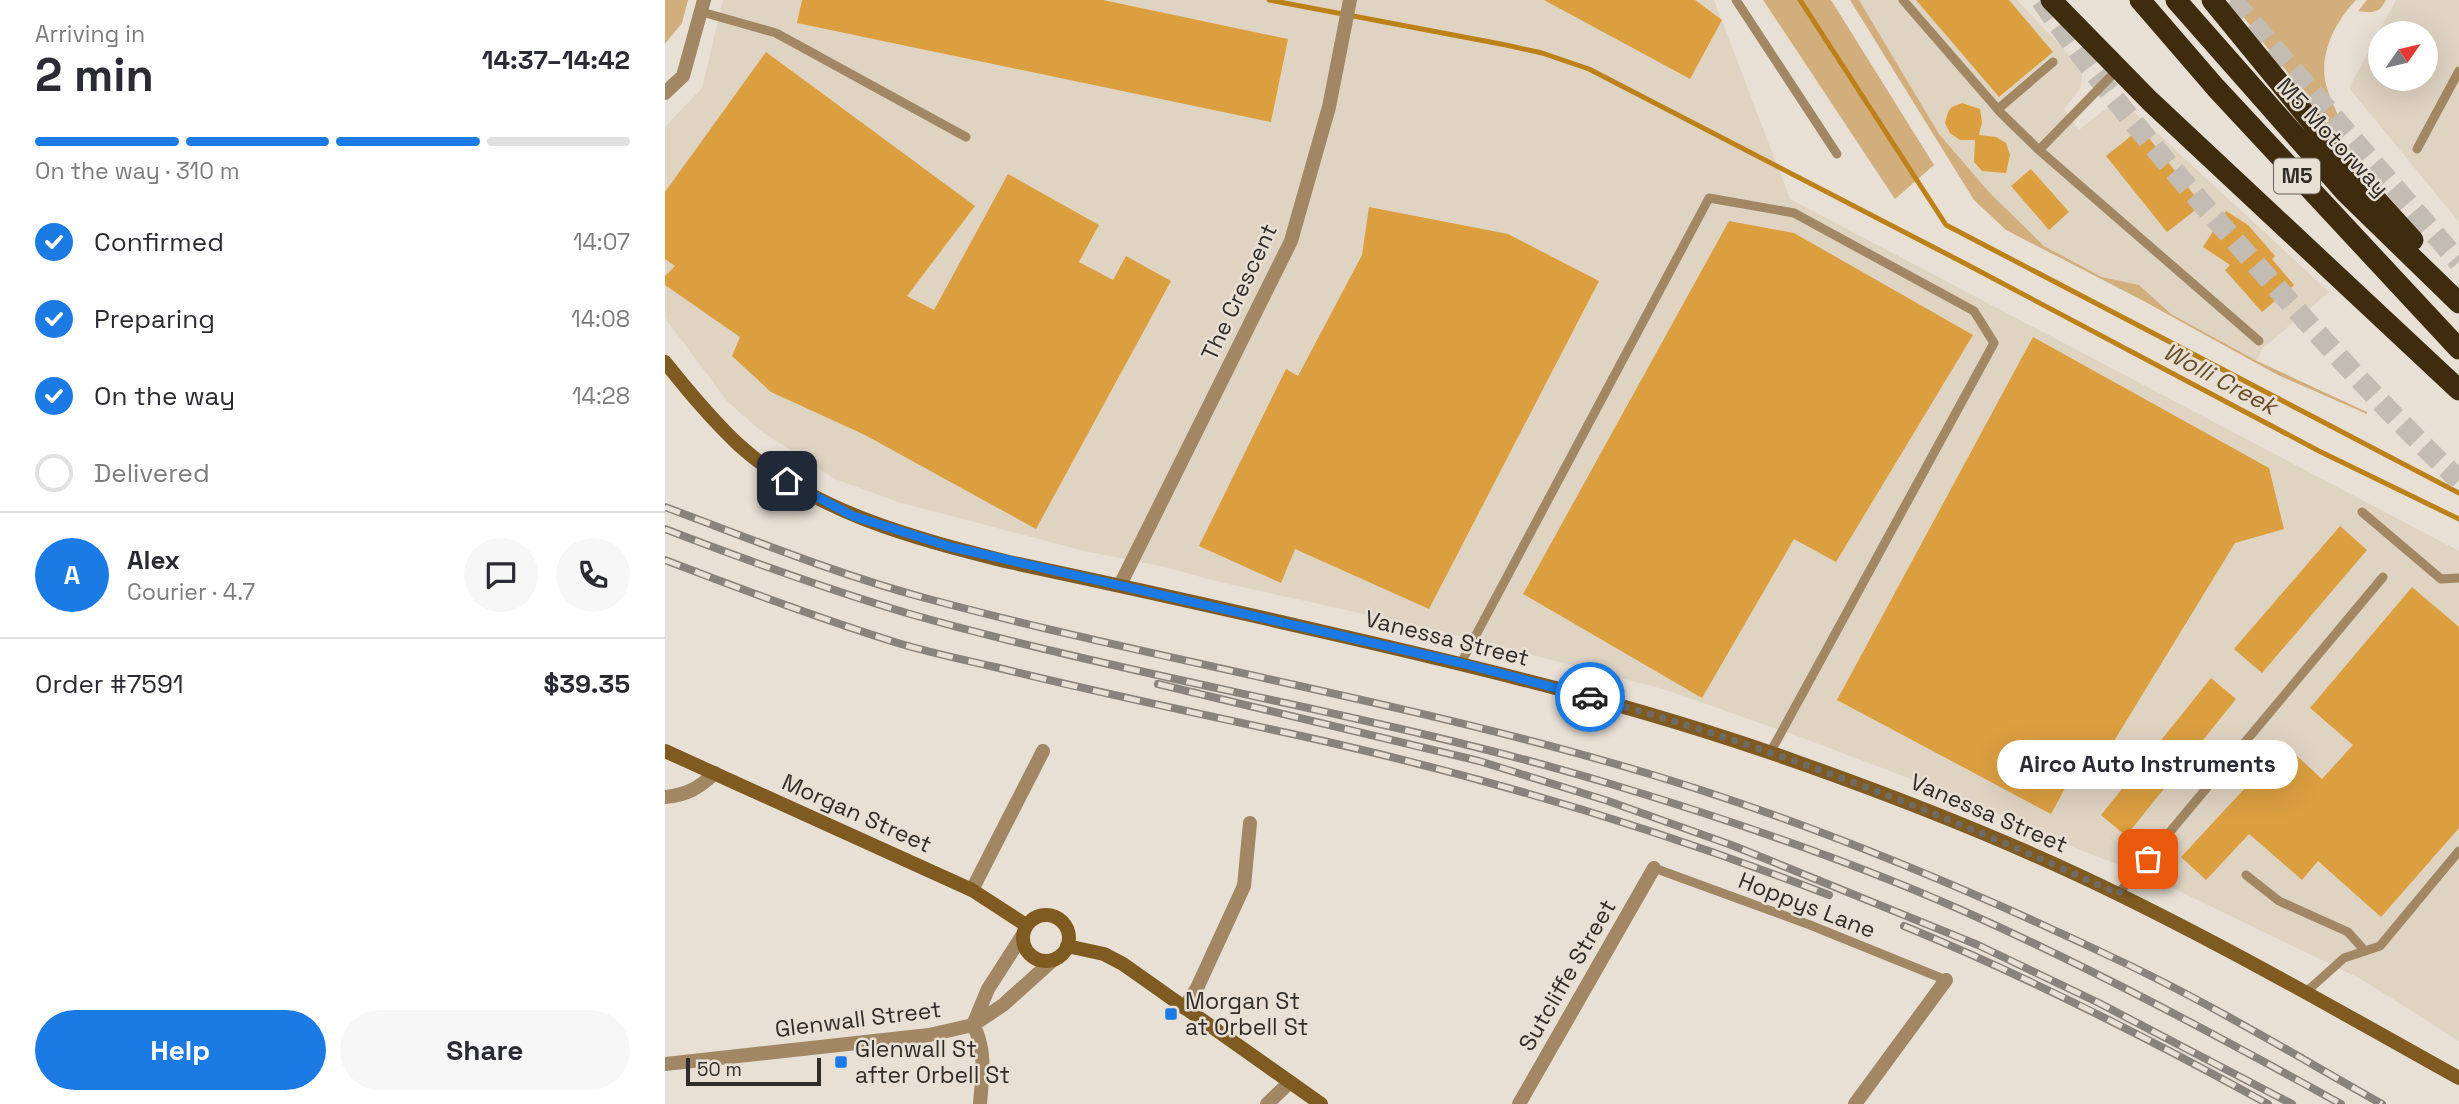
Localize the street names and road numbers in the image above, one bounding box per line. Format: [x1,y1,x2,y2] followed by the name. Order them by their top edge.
[2271,72,2395,202] street label: M5 Motorway
[2274,158,2320,194] road number: M5
[1194,219,1284,365] street label: The Crescent
[1362,603,1532,673] street label: Vanessa Street
[1906,766,2072,860] street label: Vanessa Street
[778,767,936,859] street label: Morgan Street
[1734,865,1880,945] street label: Hoppys Lane
[1511,894,1623,1056] street label: Sutcliffe Street
[773,994,943,1044] street label: Glenwall Street

